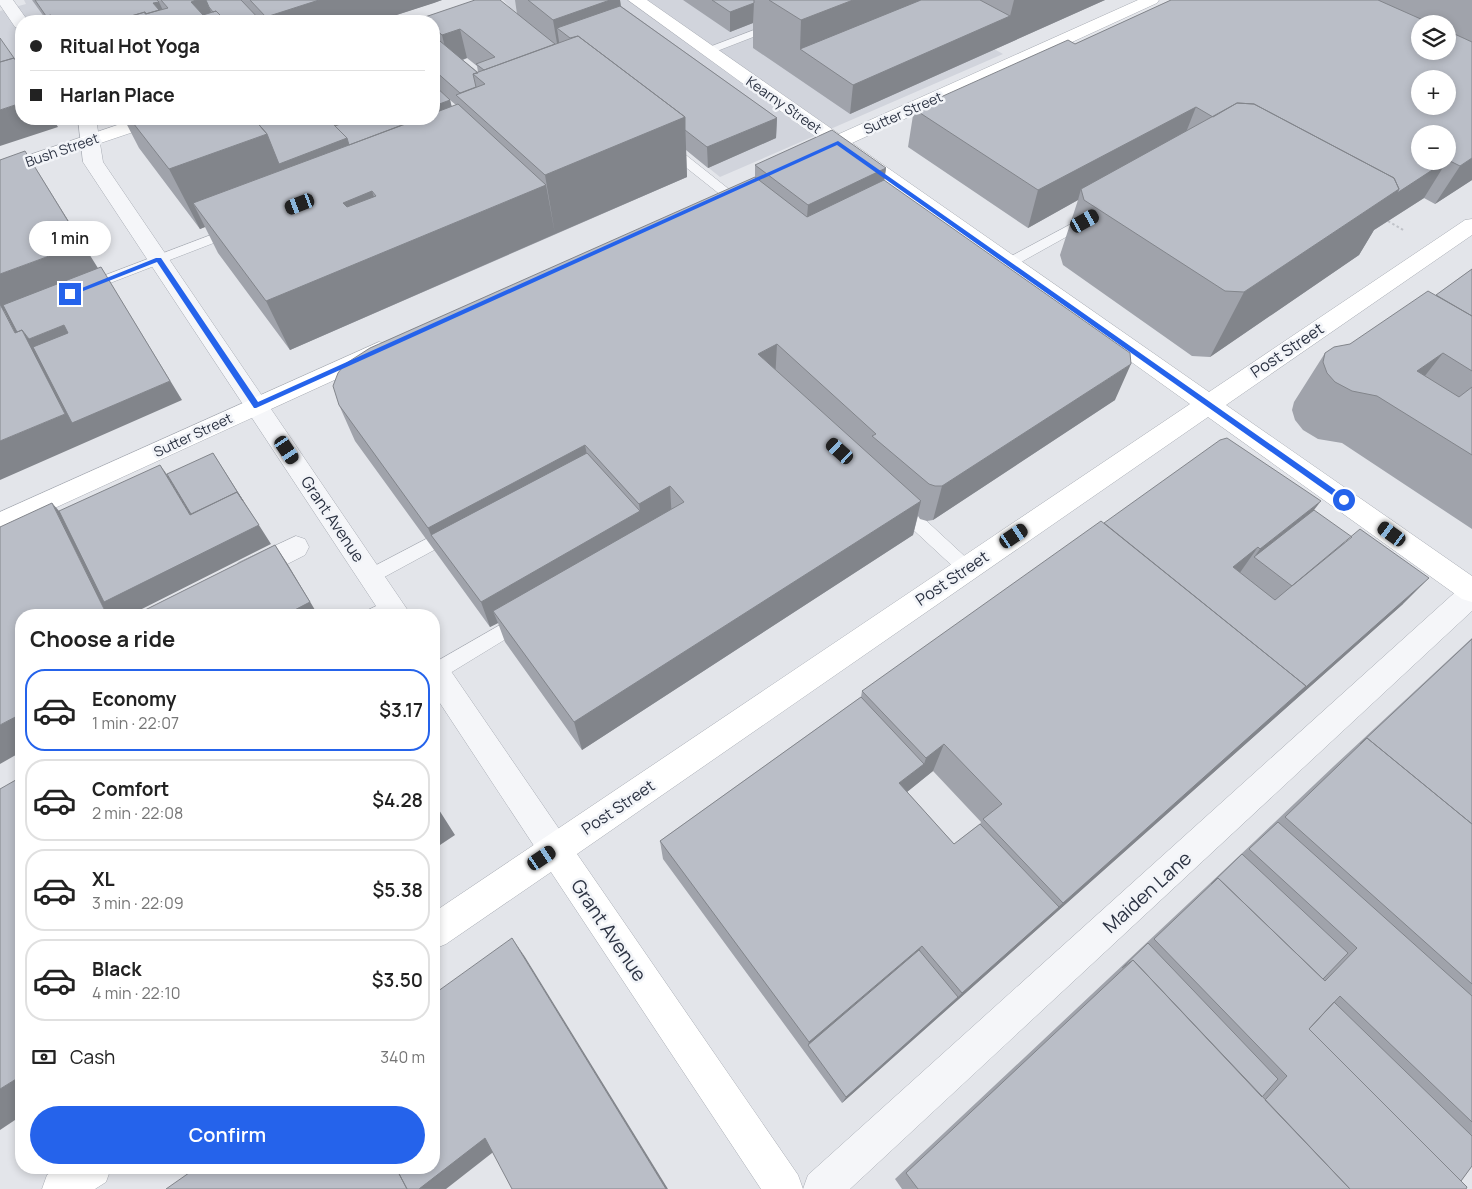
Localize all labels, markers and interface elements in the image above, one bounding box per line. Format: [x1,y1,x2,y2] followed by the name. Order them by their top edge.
[1411,15,1456,170] map controls
[1411,15,1456,60] button: layers
[60,33,200,59] text: Ritual Hot Yoga
[1411,70,1456,115] button: +
[743,72,826,138] street label: Kearny Street
[60,82,175,108] text: Harlan Place
[860,87,946,138] street label: Sutter Street
[1411,125,1456,170] button: −
[23,128,101,171] street label: Bush Street
[283,192,316,216] car
[1068,207,1101,235] car
[29,222,111,256] callout: 1 min
[51,227,89,249] text: 1 min
[59,283,81,305] route end
[1246,317,1328,383] street label: Post Street
[150,408,235,461] street label: Sutter Street
[272,433,301,467] car
[823,435,856,467] car
[296,472,370,566] street label: Grant Avenue
[1333,489,1355,511] route start
[1375,519,1408,549] car
[997,521,1030,551] car
[911,545,993,611] street label: Post Street
[30,624,175,654] text: Choose a ride
[92,686,176,712] text: Economy
[32,688,77,733] icon: car
[379,697,423,723] text: $3.17
[92,712,179,734] text: 1 min · 22:07
[577,774,659,840] street label: Post Street
[92,776,169,802] text: Comfort
[32,778,77,823] icon: car
[372,787,423,813] text: $4.28
[92,802,183,824] text: 2 min · 22:08
[525,843,558,873] car
[1097,845,1197,939] street label: Maiden Lane
[92,866,115,892] text: XL
[32,868,77,913] icon: car
[565,874,653,986] street label: Grant Avenue
[372,877,423,903] text: $5.38
[92,892,184,914] text: 3 min · 22:09
[92,956,141,982] text: Black
[32,958,77,1003] icon: car
[372,967,423,993] text: $3.50
[92,982,181,1004] text: 4 min · 22:10
[30,1043,58,1071] icon: cash
[70,1044,115,1070] text: Cash
[380,1046,425,1068] text: 340 m
[30,1106,425,1164] button: Confirm

